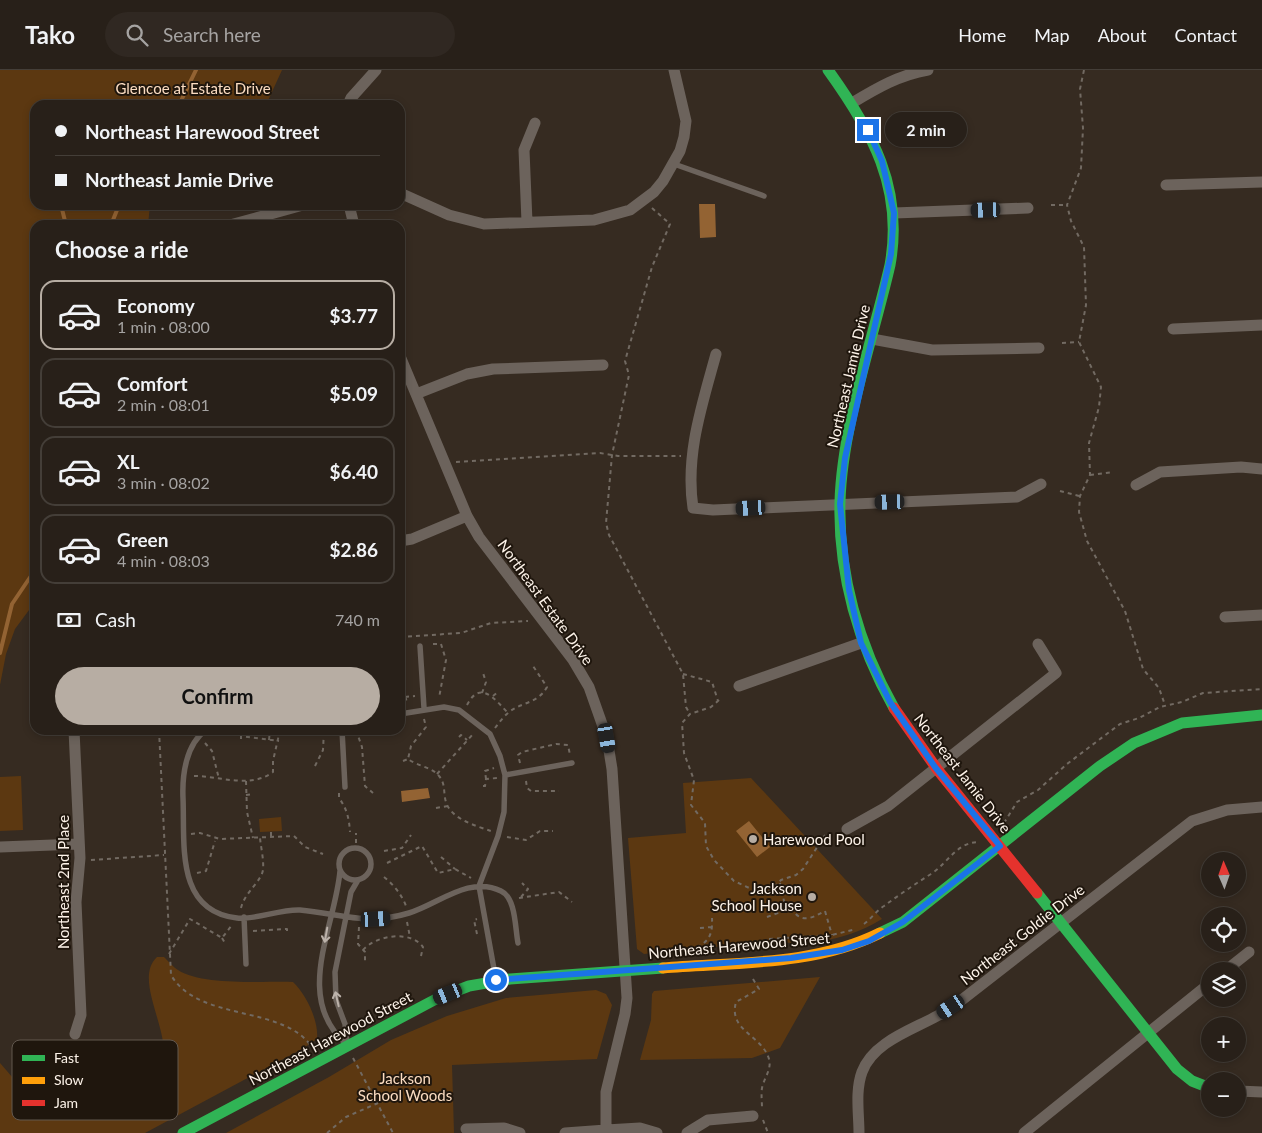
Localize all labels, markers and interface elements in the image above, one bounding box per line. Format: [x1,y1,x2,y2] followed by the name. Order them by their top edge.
[105,12,455,57] search box
[25,20,75,49] text: Tako
[123,21,151,49] icon: search
[163,23,261,46] text: Search here
[958,24,1006,46] text: Home
[1034,24,1070,46] text: Map
[1098,24,1147,46] text: About
[1175,24,1237,46] text: Contact
[115,79,271,97] park label: Glencoe at Estate Drive
[886,112,968,148] callout: 2 min
[857,119,879,141] route end
[85,120,319,143] text: Northeast Harewood Street
[906,120,946,139] text: 2 min
[85,168,273,191] text: Northeast Jamie Drive
[970,202,1001,218] car
[55,236,189,263] text: Choose a ride
[57,293,102,338] icon: car
[117,294,195,317] text: Economy
[823,303,873,449] street label: Northeast Jamie Drive
[329,304,378,327] text: $3.77
[117,317,210,336] text: 1 min · 08:00
[57,371,102,416] icon: car
[117,372,188,395] text: Comfort
[329,382,378,405] text: $5.09
[117,395,210,414] text: 2 min · 08:01
[57,449,102,494] icon: car
[117,450,140,473] text: XL
[329,460,378,483] text: $6.40
[117,473,210,492] text: 3 min · 08:02
[874,494,905,510] car
[735,500,766,516] car
[57,527,102,572] icon: car
[117,528,168,551] text: Green
[494,536,598,668] street label: Northeast Estate Drive
[329,538,378,561] text: $2.86
[117,551,210,570] text: 4 min · 08:03
[55,606,83,634] icon: cash
[95,608,136,631] text: Cash
[335,610,380,629] text: 740 m
[55,667,380,725] button: Confirm
[911,710,1015,836] street label: Northeast Jamie Drive
[597,722,616,754] car
[54,815,72,949] street label: Northeast 2nd Place
[763,830,865,848] place label: Harewood Pool
[747,833,759,845] marker: Harewood Pool
[1201,852,1246,898] north arrow
[1201,852,1246,1117] map controls
[711,879,802,914] place label: Jackson School House
[956,880,1088,988] street label: Northeast Goldie Drive
[806,891,818,903] marker: Jackson School House
[1201,907,1246,952] button: locate
[360,911,391,927] car
[320,927,330,943] one-way arrow
[647,928,831,962] street label: Northeast Harewood Street
[1201,962,1246,1007] button: layers
[485,969,507,991] route start
[431,981,464,1007] car
[245,987,415,1089] street label: Northeast Harewood Street
[331,991,341,1007] one-way arrow
[934,992,967,1022] car
[1201,1017,1246,1062] button: +
[12,1040,178,1120] legend
[54,1049,79,1066] text: Fast
[358,1069,452,1104] park label: Jackson School Woods
[54,1071,84,1088] text: Slow
[1201,1072,1246,1117] button: −
[54,1094,78,1111] text: Jam

